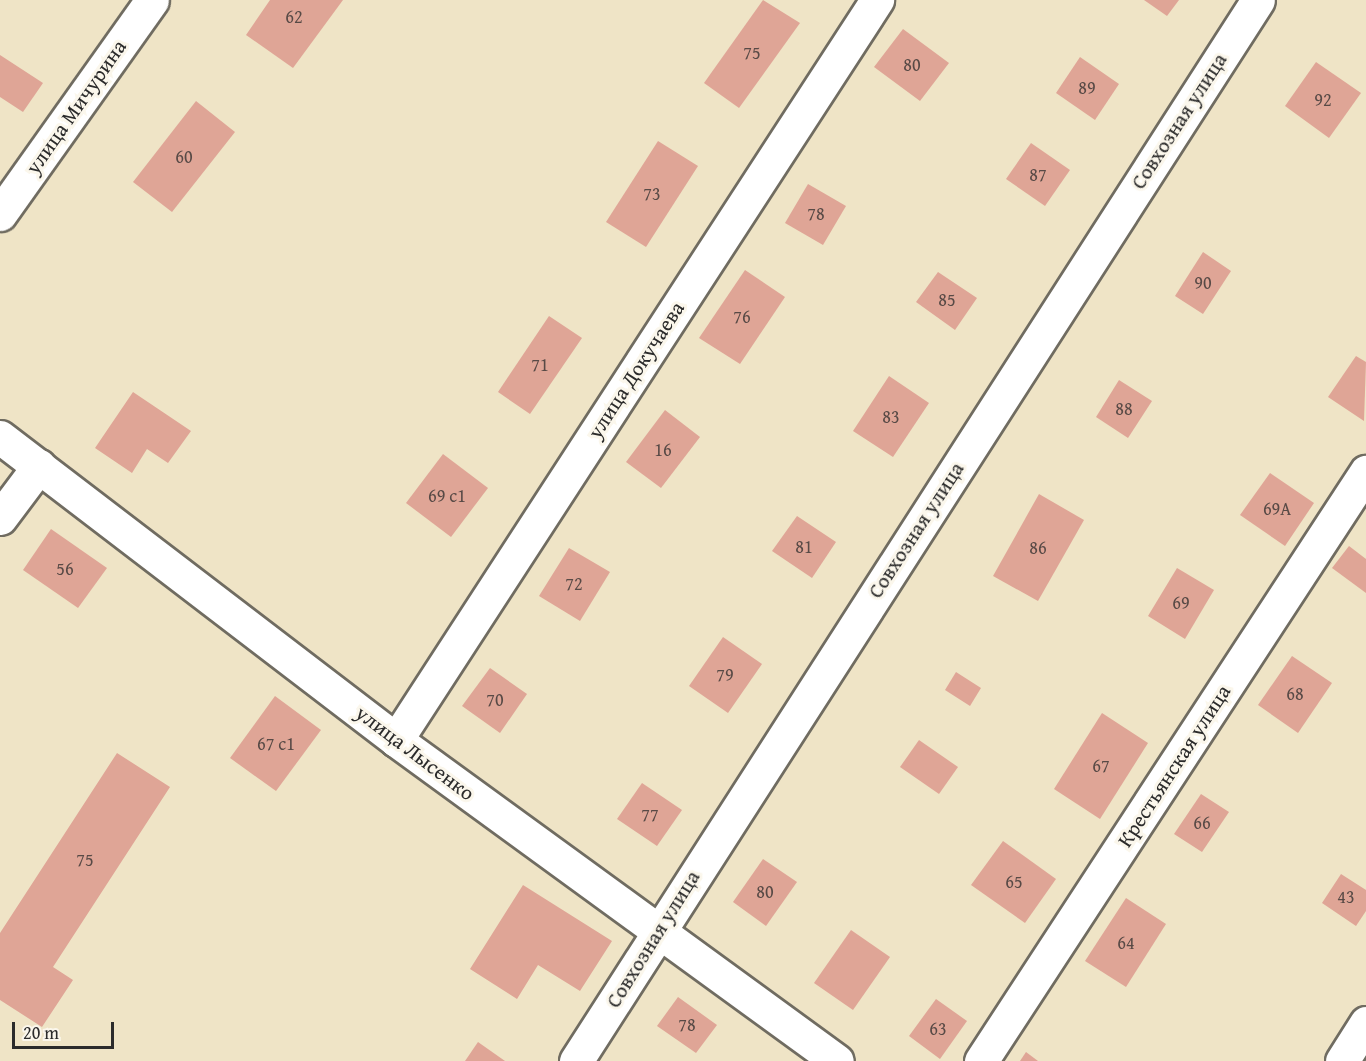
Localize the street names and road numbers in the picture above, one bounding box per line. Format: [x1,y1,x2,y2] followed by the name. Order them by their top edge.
[20,35,132,179] street label: улица Мичурина
[1126,48,1232,194] street label: Совхозная улица
[582,297,690,443] street label: улица Докучаева
[863,457,969,603] street label: Совхозная улица
[1112,680,1236,852] street label: Крестьянская улица
[351,700,479,806] street label: улица Лысенко
[601,866,705,1012] street label: Совхозная улица

